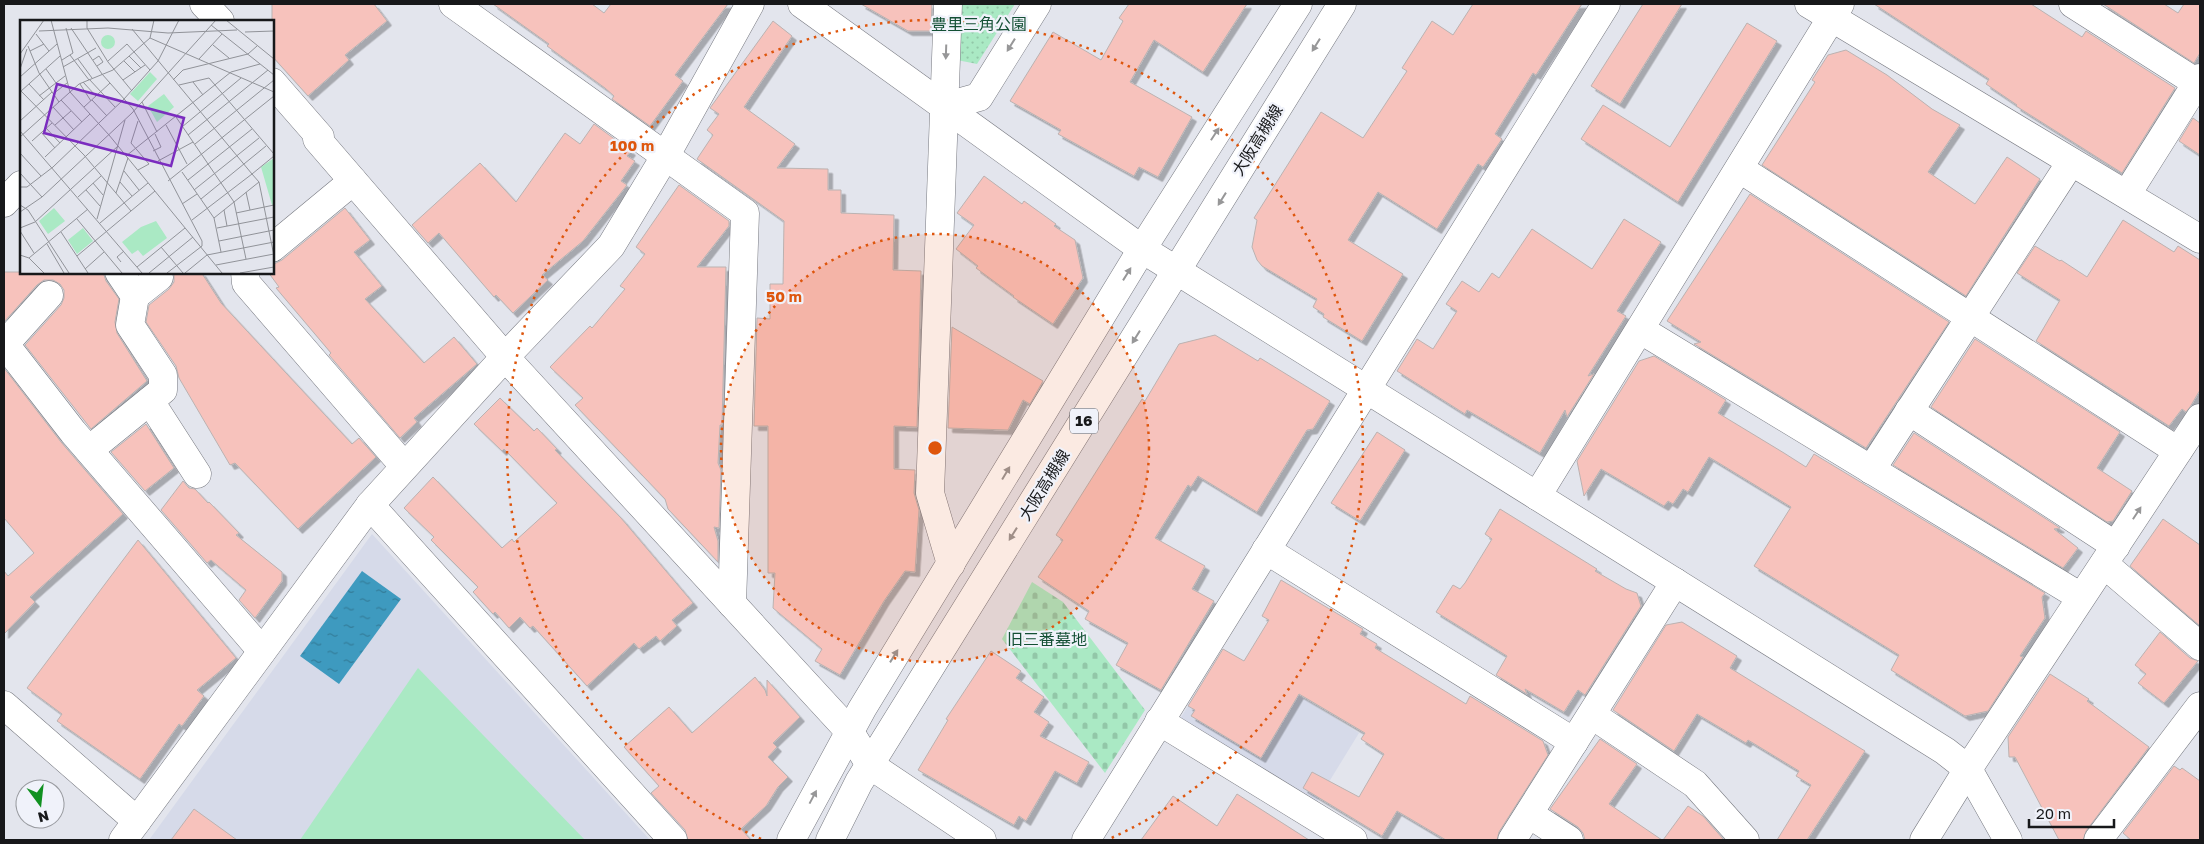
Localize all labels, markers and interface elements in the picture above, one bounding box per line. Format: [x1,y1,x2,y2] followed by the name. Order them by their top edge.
[931,14,1027,34] park label: 豊里三角公園
[20,20,274,274] inset map
[1006,38,1016,52] one-way arrow
[1311,39,1321,52] one-way arrow
[941,45,949,61] one-way arrow
[1227,101,1287,179] street label: 大阪高槻線
[1210,128,1220,141] one-way arrow
[610,136,654,154] text: 100 m
[1217,192,1226,205] one-way arrow
[1122,267,1131,280] one-way arrow
[766,287,802,305] text: 50 m
[1131,330,1141,343] one-way arrow
[1070,408,1098,434] road number: 16
[926,439,944,457] centre of rings
[1014,446,1074,524] street label: 大阪高槻線
[1002,466,1011,479] one-way arrow
[2133,506,2142,520] one-way arrow
[1009,527,1018,541] one-way arrow
[1007,629,1087,649] park label: 旧三番墓地
[890,650,899,663] one-way arrow
[15,779,65,829] north arrow
[809,790,817,804] one-way arrow
[2029,796,2114,828] scale bar
[2036,804,2071,822] text: 20 m
[36,807,51,827] text: N

